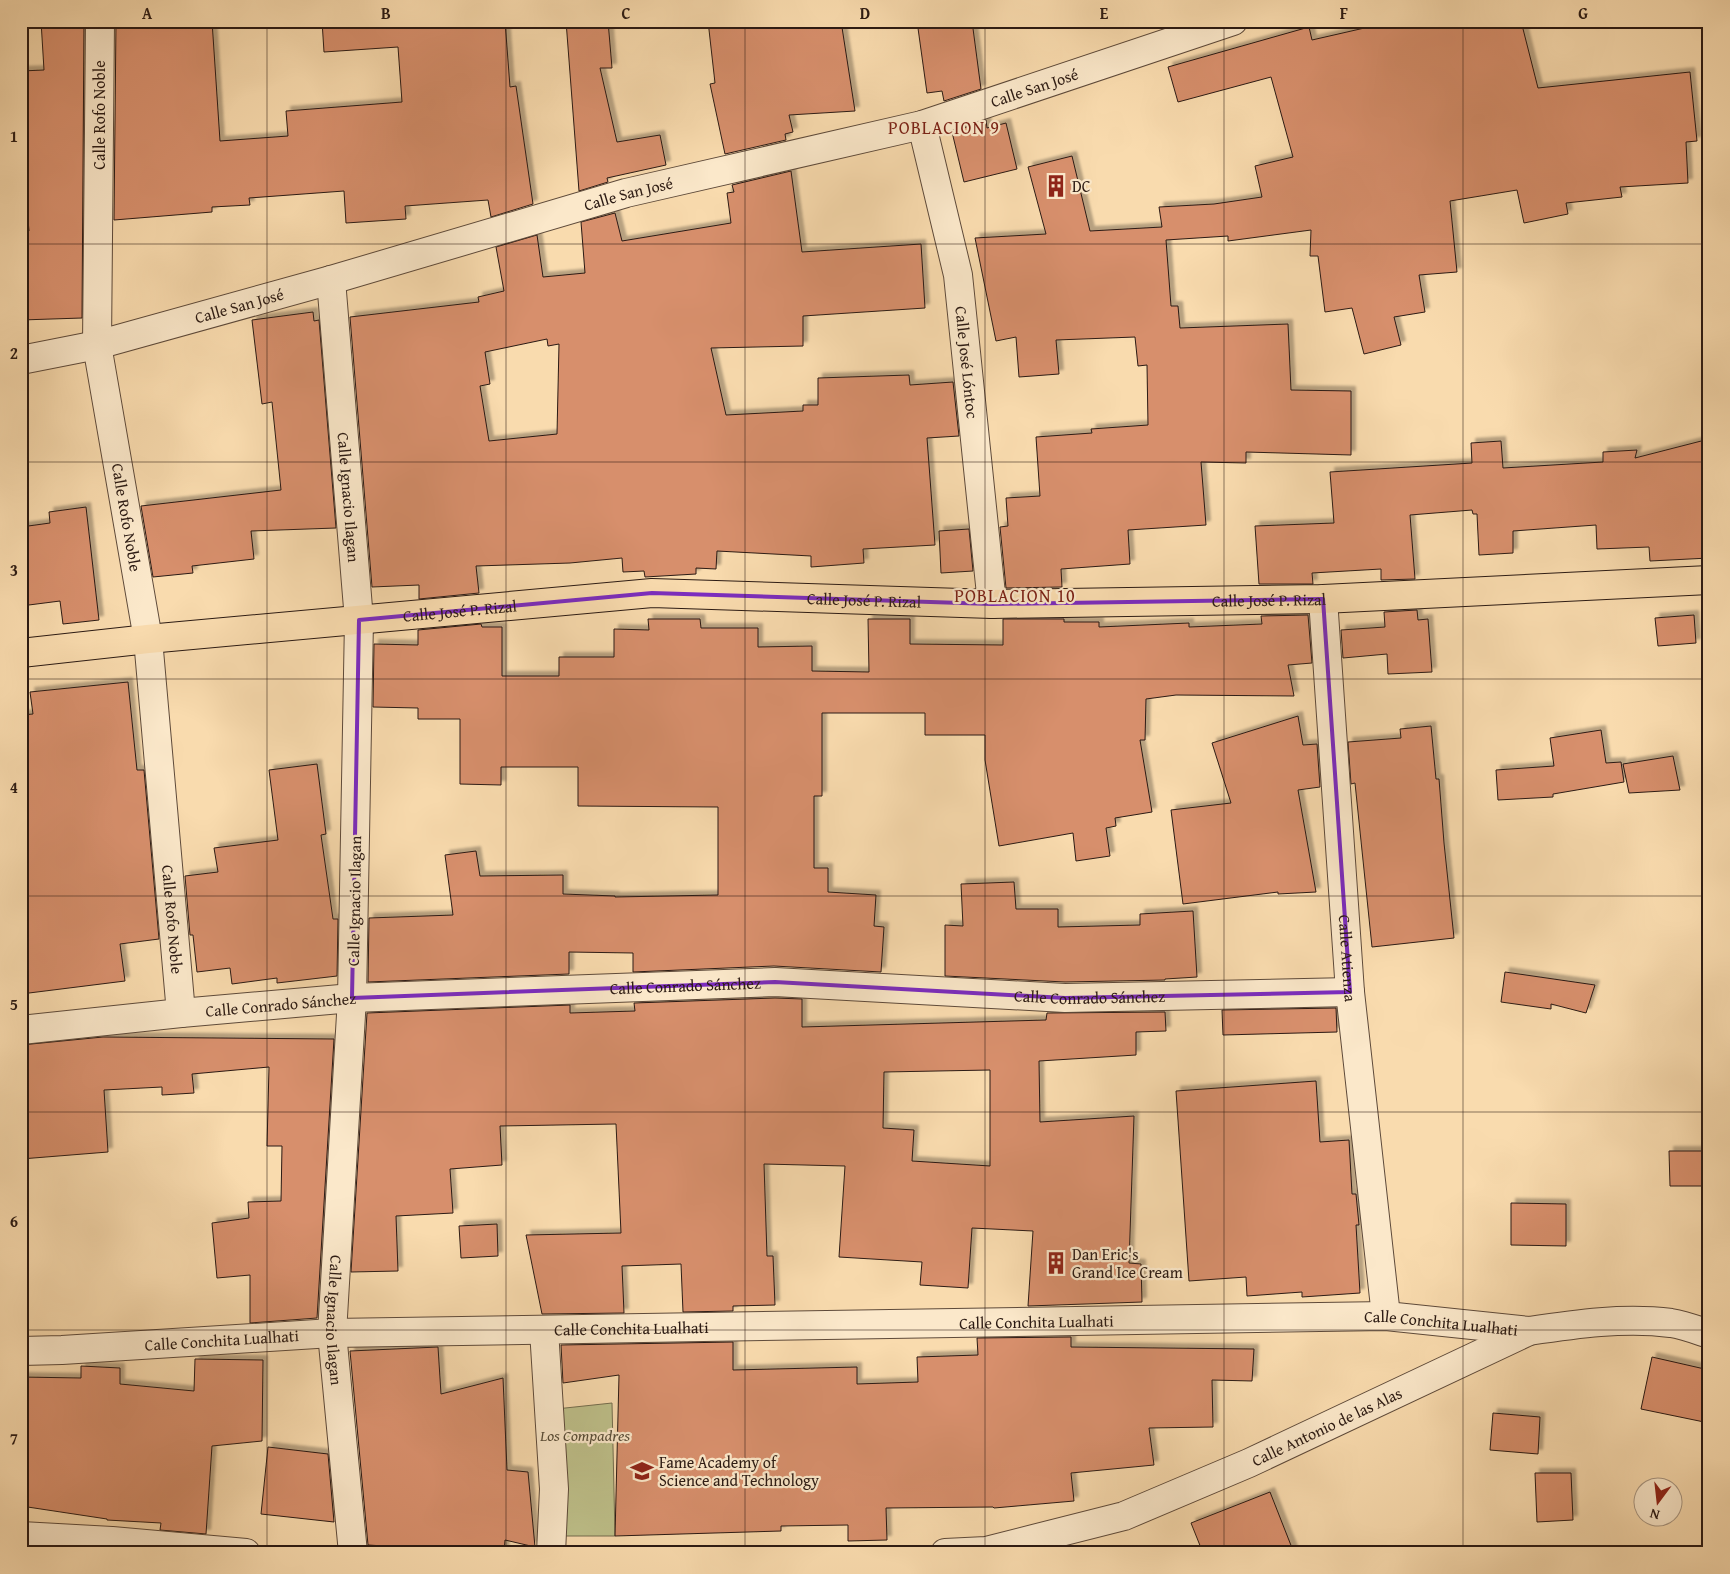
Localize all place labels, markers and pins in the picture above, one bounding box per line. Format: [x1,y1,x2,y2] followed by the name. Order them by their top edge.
[1043,173,1069,199] building icon: DC
[1072,174,1091,198] place label: DC
[1072,1242,1183,1284] place label: Dan Eric's Grand Ice Cream
[1043,1250,1069,1276] building icon: Dan Eric's Grand Ice Cream
[659,1450,819,1492] place label: Fame Academy of Science and Technology
[629,1458,655,1484] school or university icon: Fame Academy of Science and Technology

